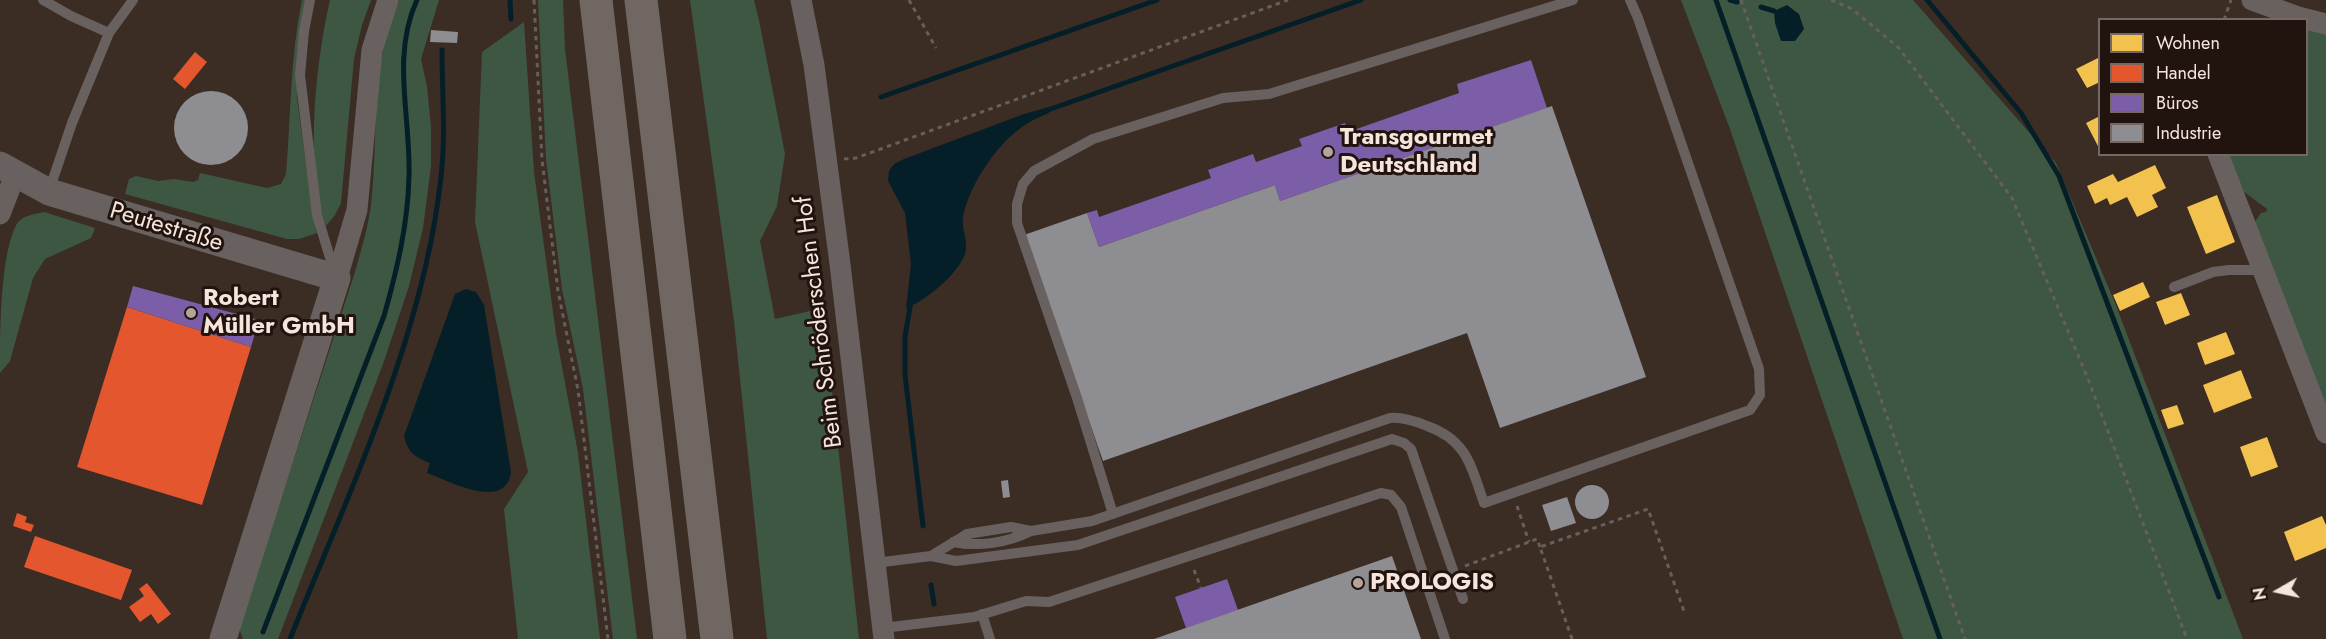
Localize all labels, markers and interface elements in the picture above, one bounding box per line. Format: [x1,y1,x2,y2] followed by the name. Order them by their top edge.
[2098,18,2308,156] legend
[2156,30,2220,56] text: Wohnen
[2156,60,2211,86] text: Handel
[2156,90,2198,116] text: Büros
[2156,120,2221,146] text: Industrie
[1340,124,1493,180] place label: Transgourmet Deutschland
[1321,145,1335,159] marker: Transgourmet Deutschland
[790,194,850,450] street label: Beim Schröderschen Hof
[106,197,226,259] street label: Peutestraße
[203,285,355,341] place label: Robert Müller GmbH
[184,306,198,320] marker: Robert Müller GmbH
[2248,561,2308,621] north arrow
[1370,569,1494,597] place label: PROLOGIS
[1351,576,1365,590] marker: PROLOGIS
[2247,586,2272,602] text: N

